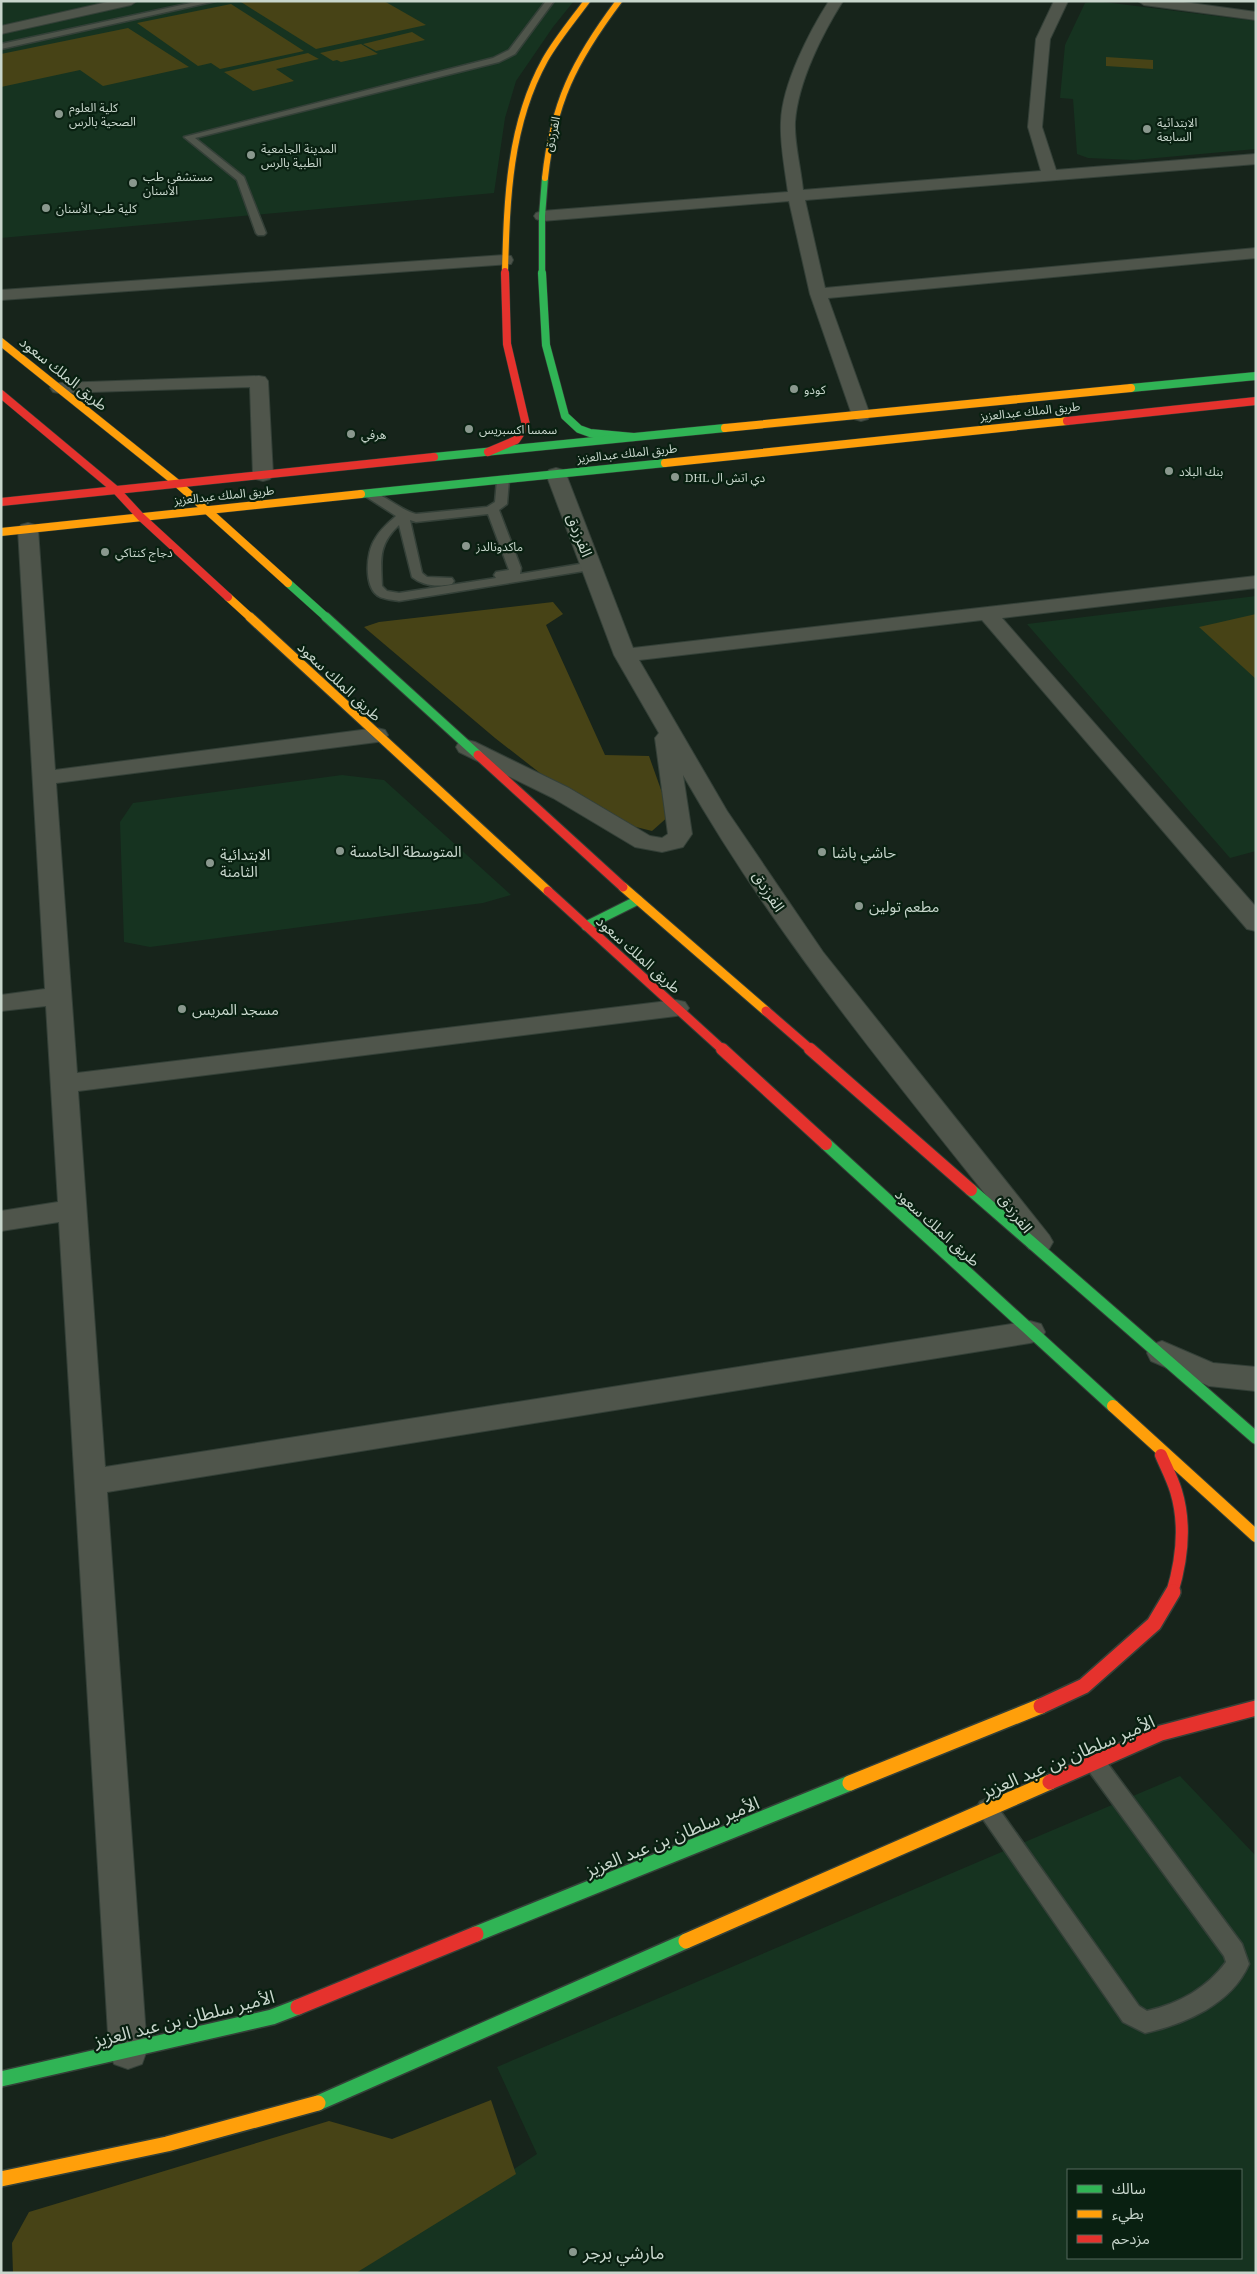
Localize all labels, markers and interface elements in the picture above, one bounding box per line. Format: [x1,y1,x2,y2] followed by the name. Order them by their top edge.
[69,100,136,129] place label: كلية العلوم الصحية بالرس
[53,108,65,120] marker: كلية العلوم الصحية بالرس
[541,115,563,153] street label: الفرزدق
[1157,115,1197,144] place label: الابتدائية السابعة
[1141,123,1153,135] marker: الابتدائية السابعة
[261,141,337,170] place label: المدينة الجامعية الطبية بالرس
[245,149,257,161] marker: المدينة الجامعية الطبية بالرس
[143,169,213,198] place label: مستشفى طب الأسنان
[127,177,139,189] marker: مستشفى طب الأسنان
[56,201,138,216] place label: كلية طب الأسنان
[40,202,52,214] marker: كلية طب الأسنان
[15,331,112,415] street label: طريق الملك سعود
[804,382,827,397] place label: كودو
[788,383,800,395] marker: كودو
[978,398,1081,425] street label: طريق الملك عبدالعزيز
[479,422,557,437] place label: سمسا اكسبريس
[463,423,475,435] marker: سمسا اكسبريس
[361,427,387,444] place label: هرفي
[345,428,357,440] marker: هرفي
[575,440,678,467] street label: طريق الملك عبدالعزيز
[1179,464,1223,479] place label: بنك البلاد
[1163,465,1175,477] marker: بنك البلاد
[685,470,766,487] place label: DHL دي اتش ال
[669,471,681,483] marker: DHL دي اتش ال
[172,482,275,509] street label: طريق الملك عبدالعزيز
[562,511,598,559] street label: الفرزدق
[475,539,523,554] place label: ماكدونالدز
[460,540,472,552] marker: ماكدونالدز
[115,545,173,562] place label: دجاج كنتاكي
[99,546,111,558] marker: دجاج كنتاكي
[293,637,386,726] street label: طريق الملك سعود
[350,841,461,861] place label: المتوسطة الخامسة
[832,842,896,864] place label: حاشي باشا
[220,844,270,881] place label: الابتدائية الثامنة
[334,845,346,857] marker: المتوسطة الخامسة
[816,846,828,858] marker: حاشي باشا
[204,857,216,869] marker: الابتدائية الثامنة
[748,867,790,915] street label: الفرزدق
[869,896,939,918] place label: مطعم تولين
[853,900,865,912] marker: مطعم تولين
[592,910,686,998] street label: طريق الملك سعود
[192,999,279,1019] place label: مسجد المريس
[176,1003,188,1015] marker: مسجد المريس
[891,1183,985,1271] street label: طريق الملك سعود
[994,1189,1038,1237] street label: الفرزدق
[977,1709,1158,1804] street label: الأمير سلطان بن عبد العزيز
[581,1790,763,1882] street label: الأمير سلطان بن عبد العزيز
[90,1984,277,2052] street label: الأمير سلطان بن عبد العزيز
[1067,2169,1242,2259] legend
[1112,2178,1146,2198] text: سالك
[1112,2203,1144,2225] text: بطيء
[1112,2228,1150,2250] text: مزدحم
[582,2240,664,2266] place label: مارشي برجر
[567,2246,579,2258] marker: مارشي برجر

